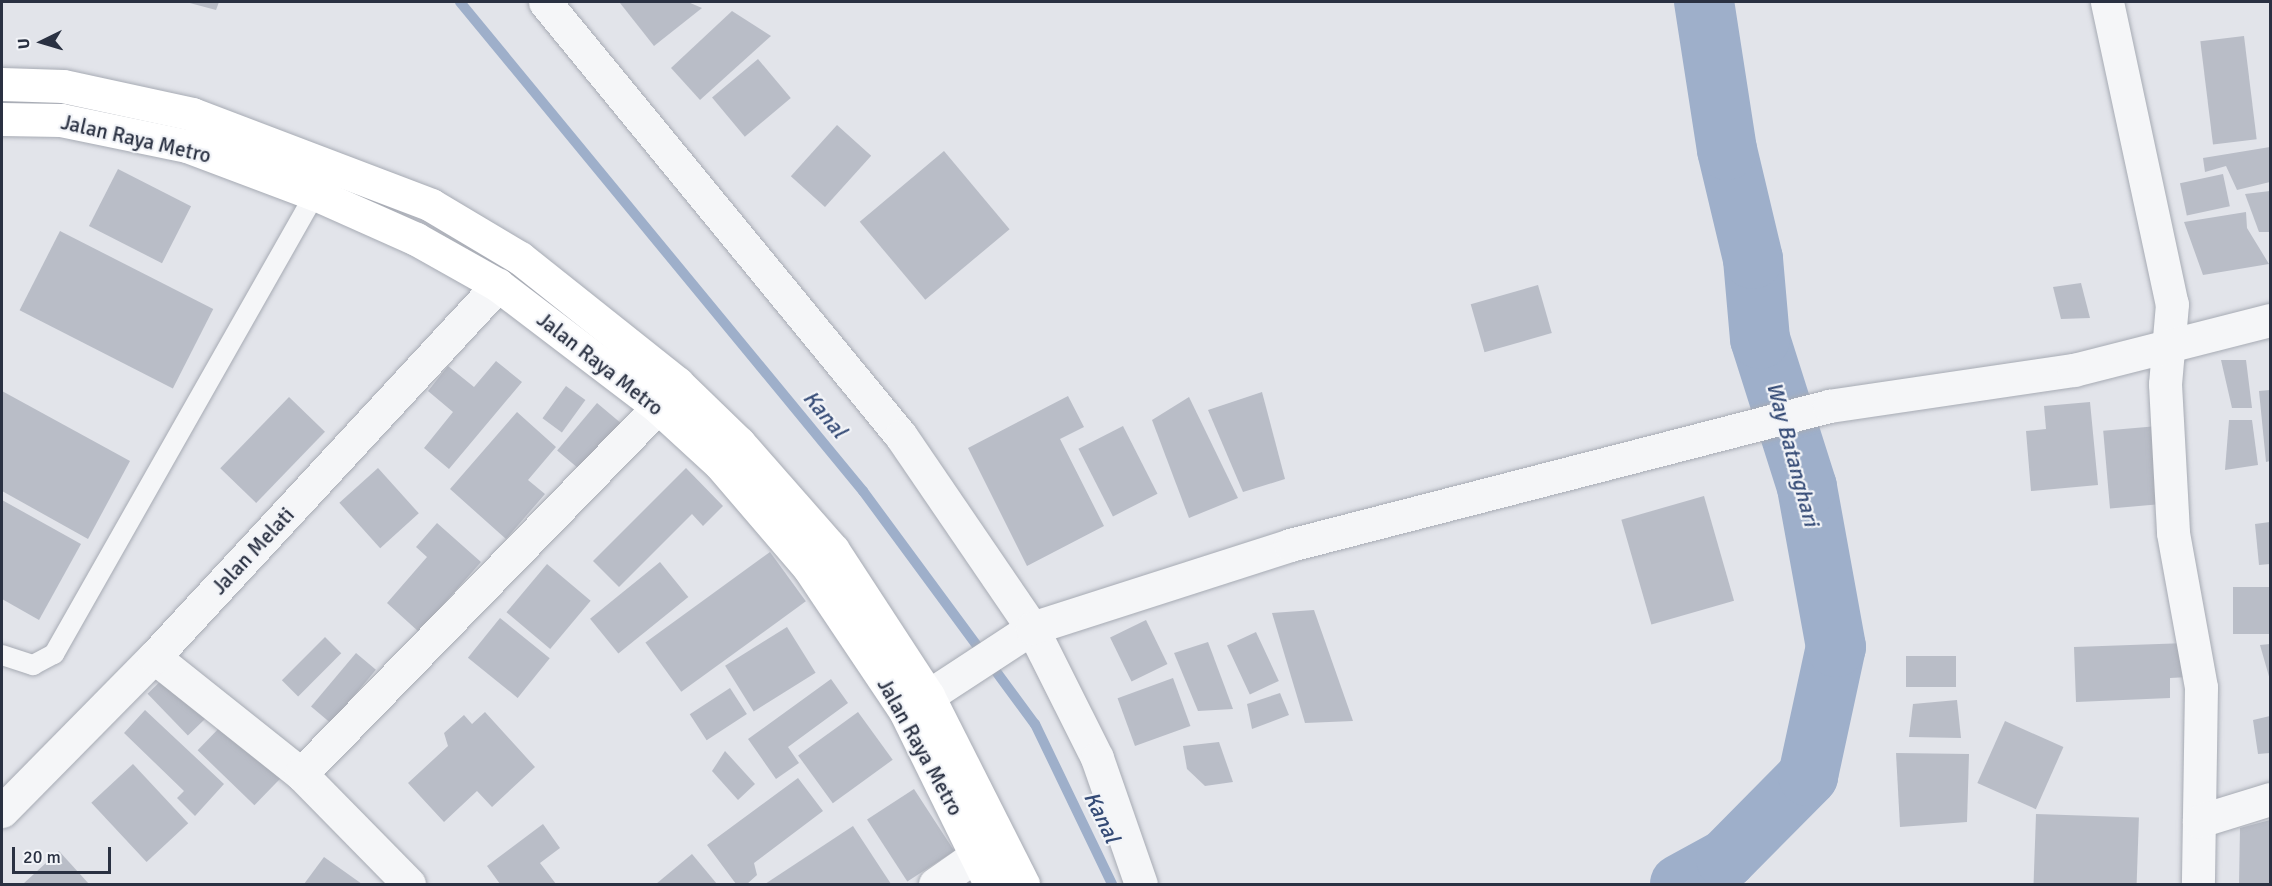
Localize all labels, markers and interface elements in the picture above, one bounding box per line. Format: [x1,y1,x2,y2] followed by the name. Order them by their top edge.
[12,12,72,72] north arrow
[14,37,35,50] text: U
[59,109,213,169] street label: Jalan Raya Metro
[532,307,668,421] street label: Jalan Raya Metro
[1761,379,1825,529] water label: Way Batanghari
[798,385,852,443] water label: Kanal
[206,502,300,600] street label: Jalan Melati
[872,674,968,820] street label: Jalan Raya Metro
[1078,787,1126,847] water label: Kanal
[15,835,114,873] scale bar
[23,846,61,868] text: 20 m

